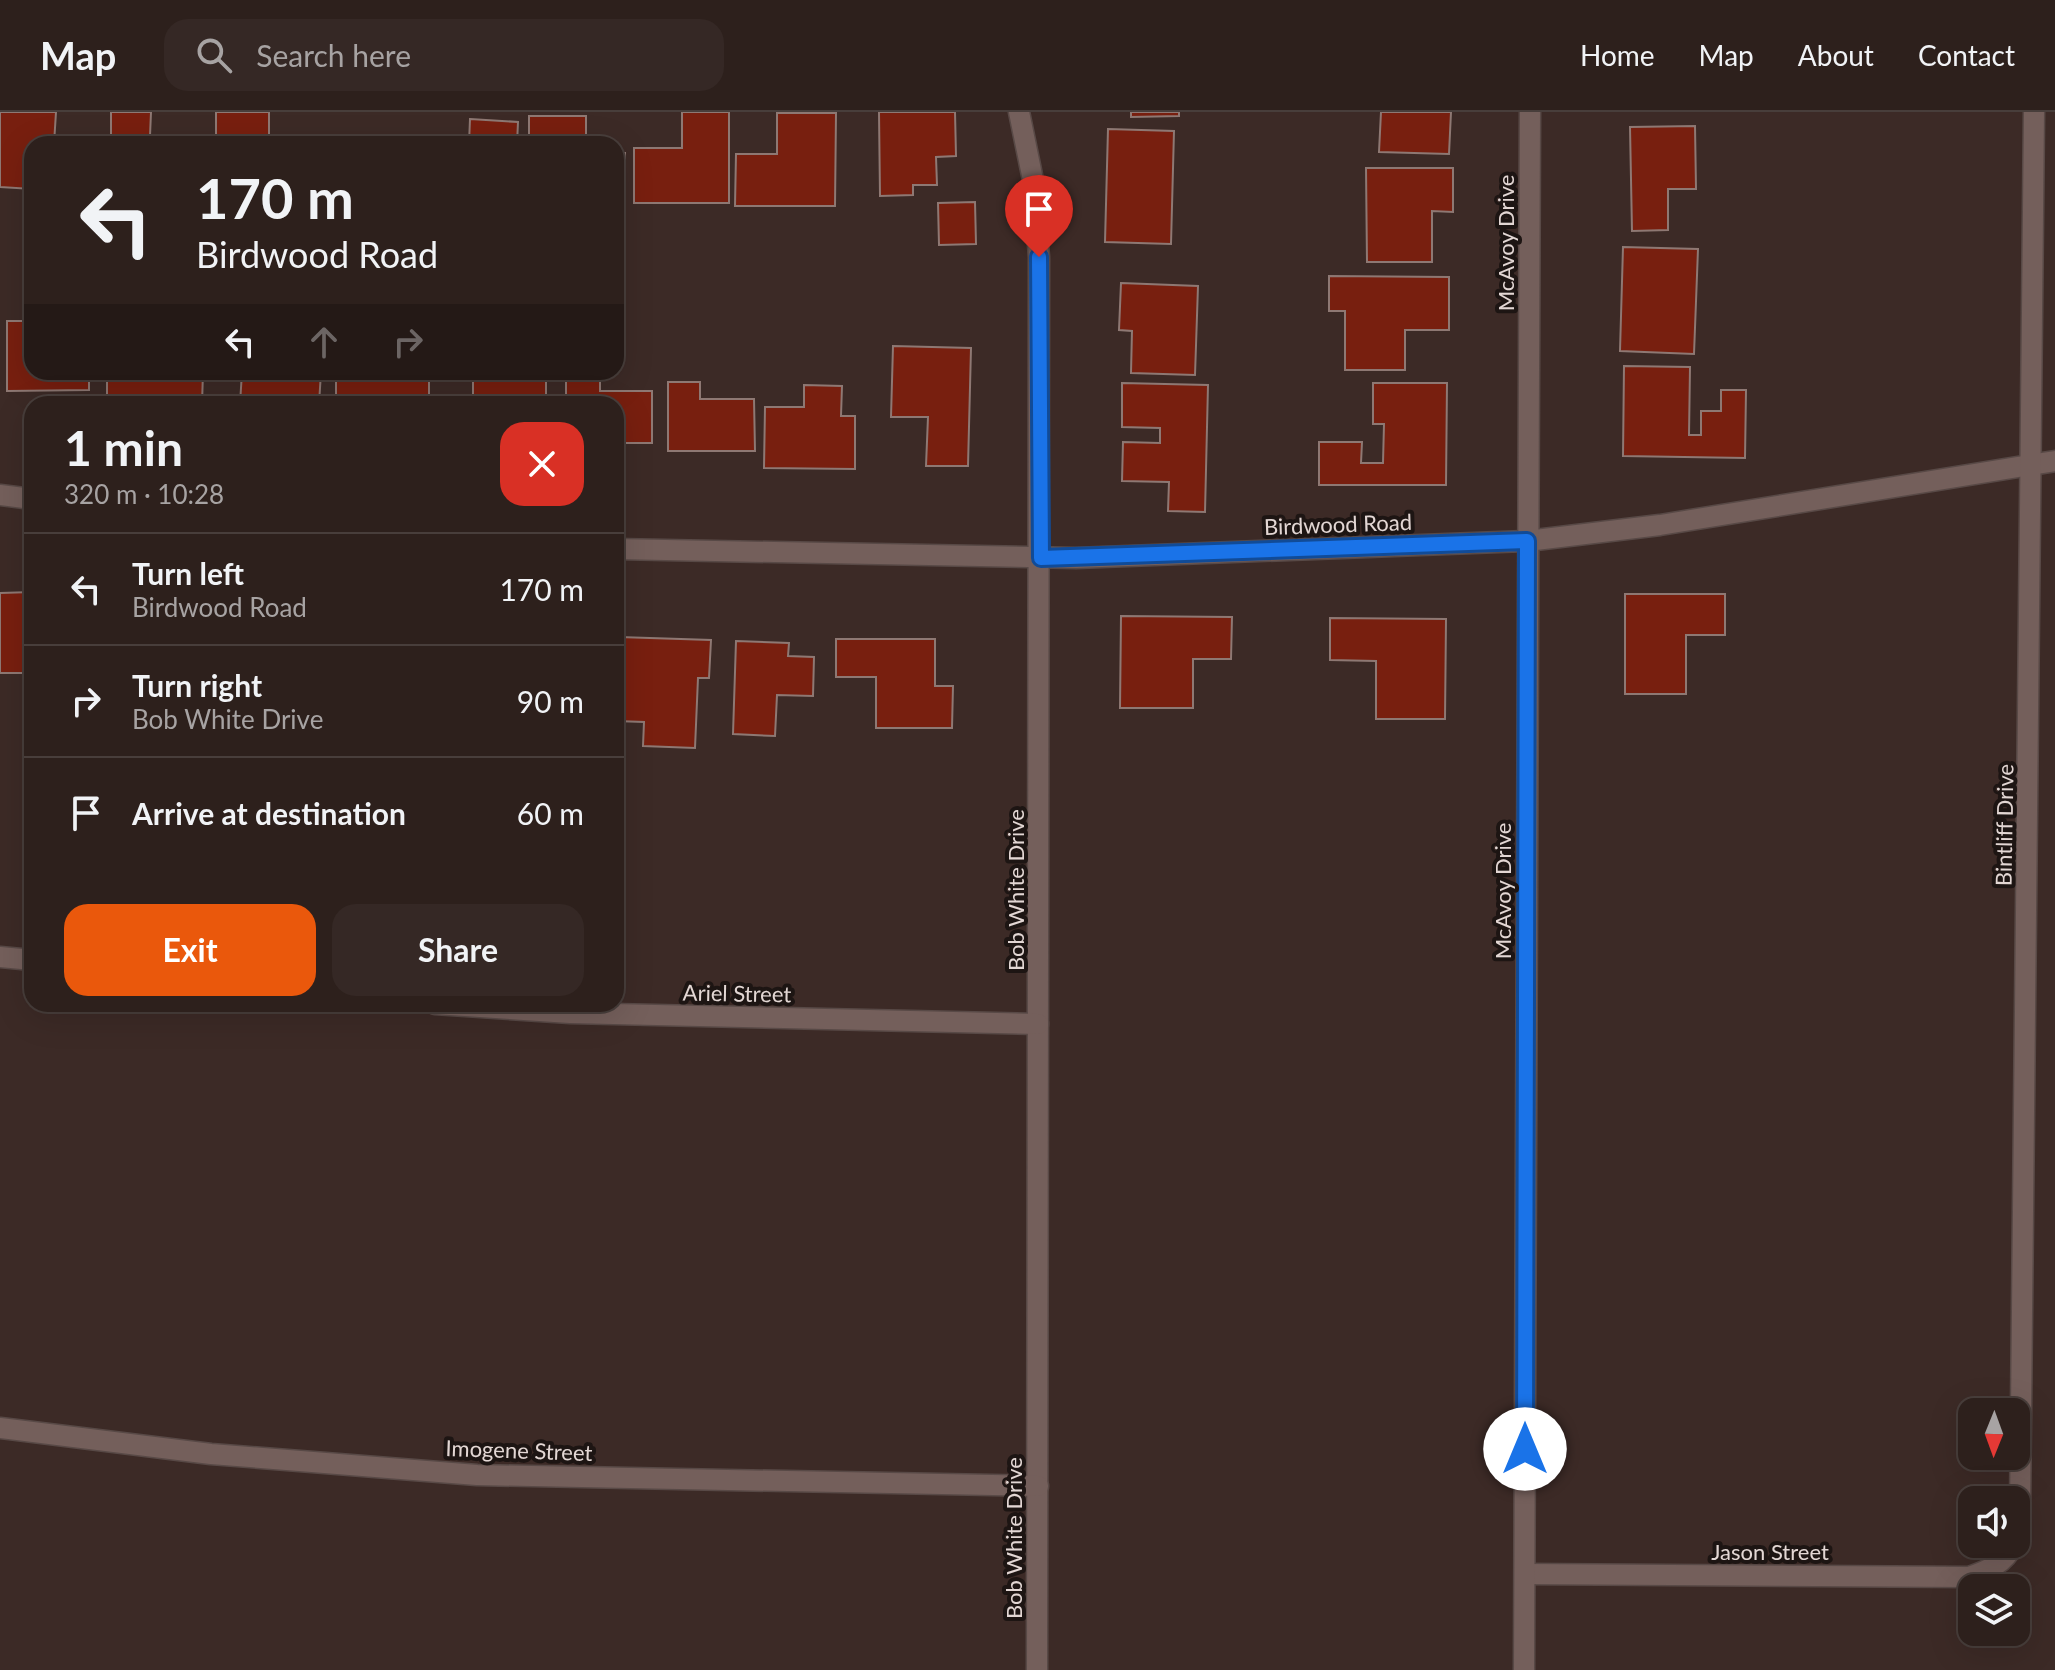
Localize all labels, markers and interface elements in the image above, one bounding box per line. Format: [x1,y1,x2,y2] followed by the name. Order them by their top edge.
[164,19,724,91] search box
[40,32,116,78] text: Map
[192,33,236,77] icon: search
[256,37,411,73] text: Search here
[1580,38,1655,72] text: Home
[1699,38,1754,72] text: Map
[1798,38,1874,72] text: About
[1918,38,2015,72] text: Contact
[196,164,354,231] text: 170 m
[64,168,168,272] icon: left
[1005,175,1073,257] pin
[1492,175,1519,311] street label: McAvoy Drive
[1017,187,1061,231] icon: arrive
[196,232,438,276] text: Birdwood Road
[218,320,262,364] icon: left
[302,320,346,364] icon: ahead
[386,320,430,364] icon: right
[64,419,183,476] text: 1 min
[500,422,584,506] button: close
[64,478,224,510] text: 320 m · 10:28
[1264,508,1412,540] street label: Birdwood Road
[132,555,244,591] text: Turn left
[64,567,108,611] icon: left
[499,571,584,607] text: 170 m
[132,591,307,623] text: Birdwood Road
[132,667,262,703] text: Turn right
[64,679,108,723] icon: right
[517,683,584,719] text: 90 m
[132,703,323,735] text: Bob White Drive
[1989,764,2019,886] street label: Bintliff Drive
[64,791,108,835] icon: arrive
[132,795,406,831] text: Arrive at destination
[517,795,584,831] text: 60 m
[1002,809,1029,971] street label: Bob White Drive
[1489,823,1516,959] street label: McAvoy Drive
[64,904,316,996] button: Exit
[332,904,584,996] button: Share
[683,979,792,1007] street label: Ariel Street
[1958,1398,2030,1470] north arrow
[1958,1398,2030,1646] map controls
[1483,1407,1567,1491] position arrow
[445,1434,593,1466] street label: Imogene Street
[1000,1457,1027,1619] street label: Bob White Drive
[1958,1486,2030,1558] button: sound
[1711,1538,1829,1565] street label: Jason Street
[1958,1574,2030,1646] button: layers

